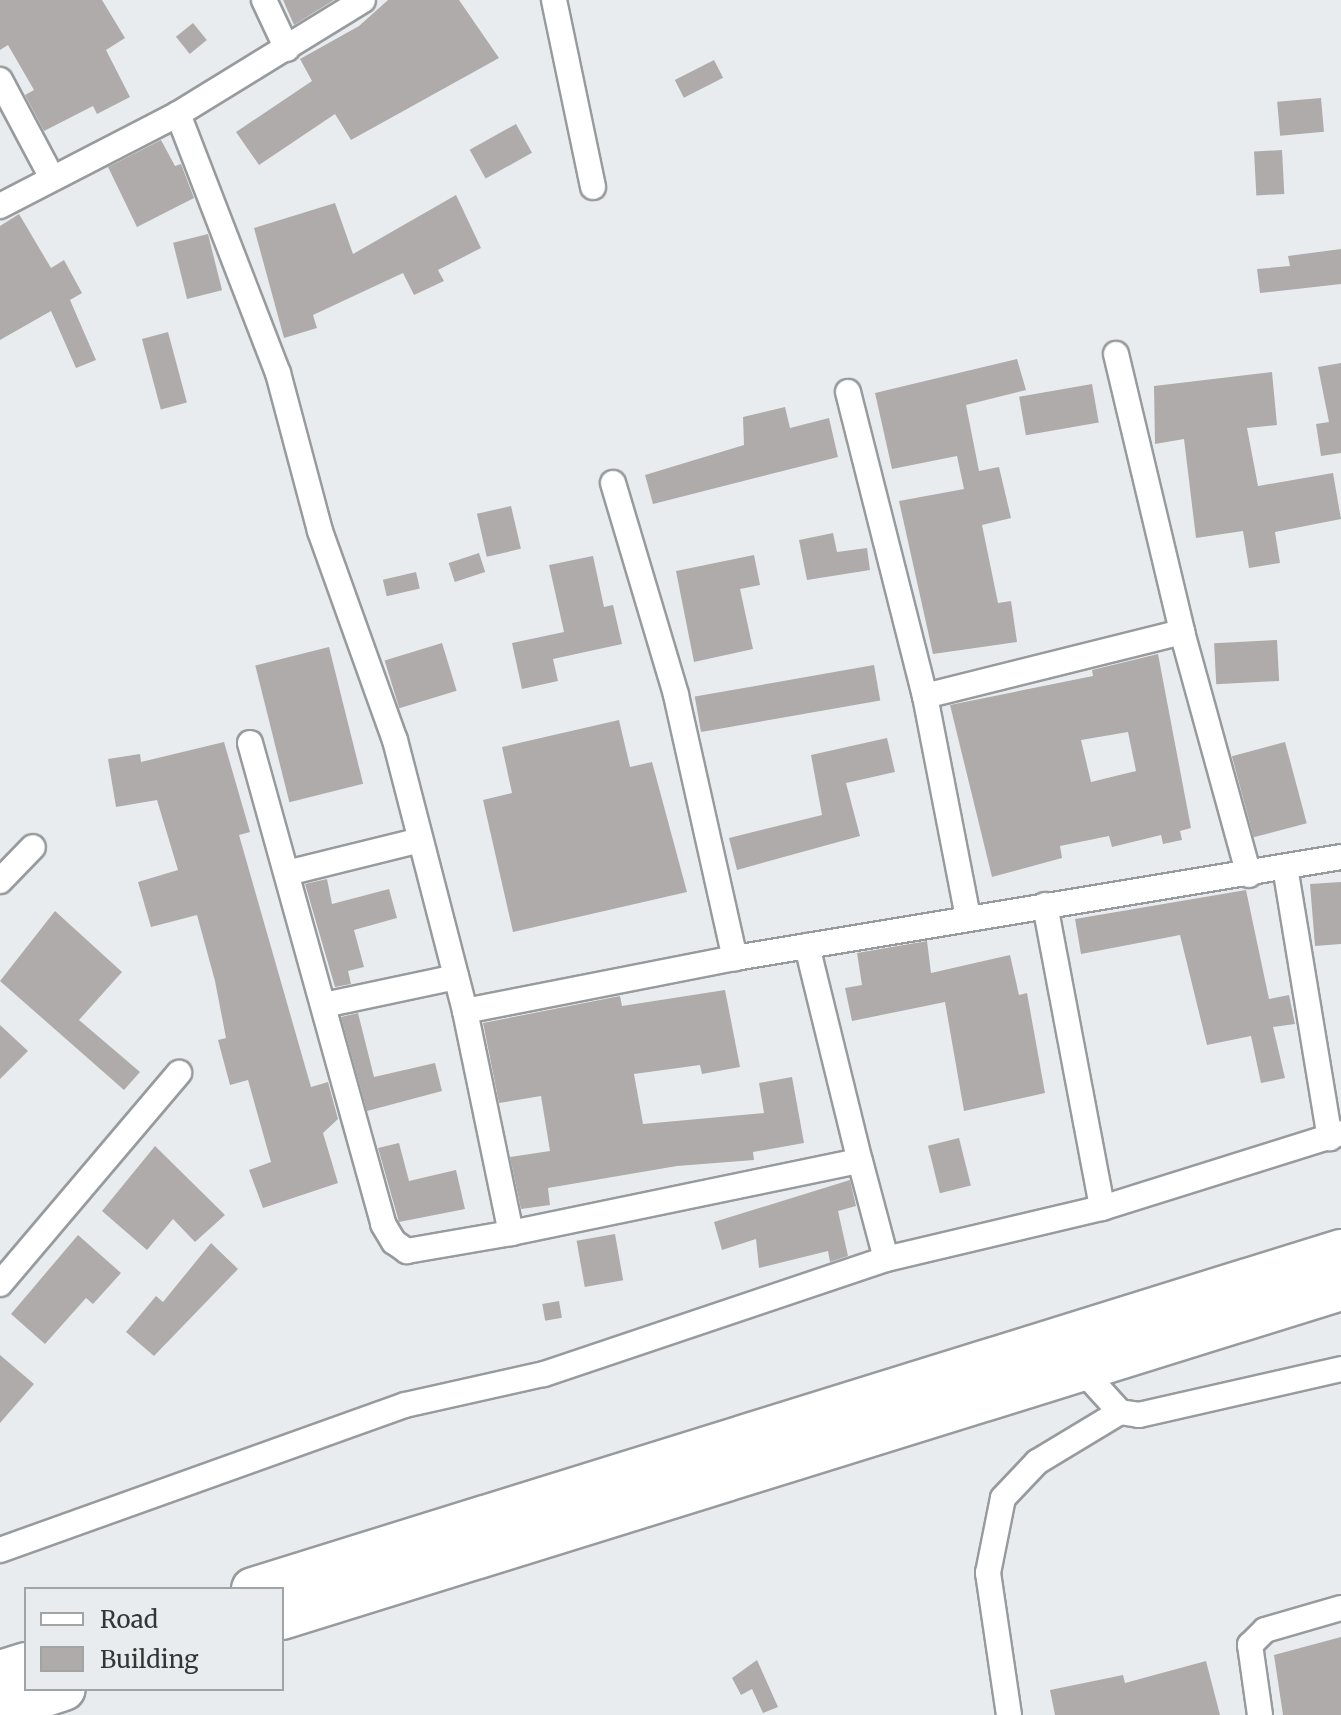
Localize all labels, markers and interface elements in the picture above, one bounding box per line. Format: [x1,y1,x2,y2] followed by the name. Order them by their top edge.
[24,1587,284,1691] legend
[100,1604,158,1635] text: Road
[100,1644,199,1675] text: Building

